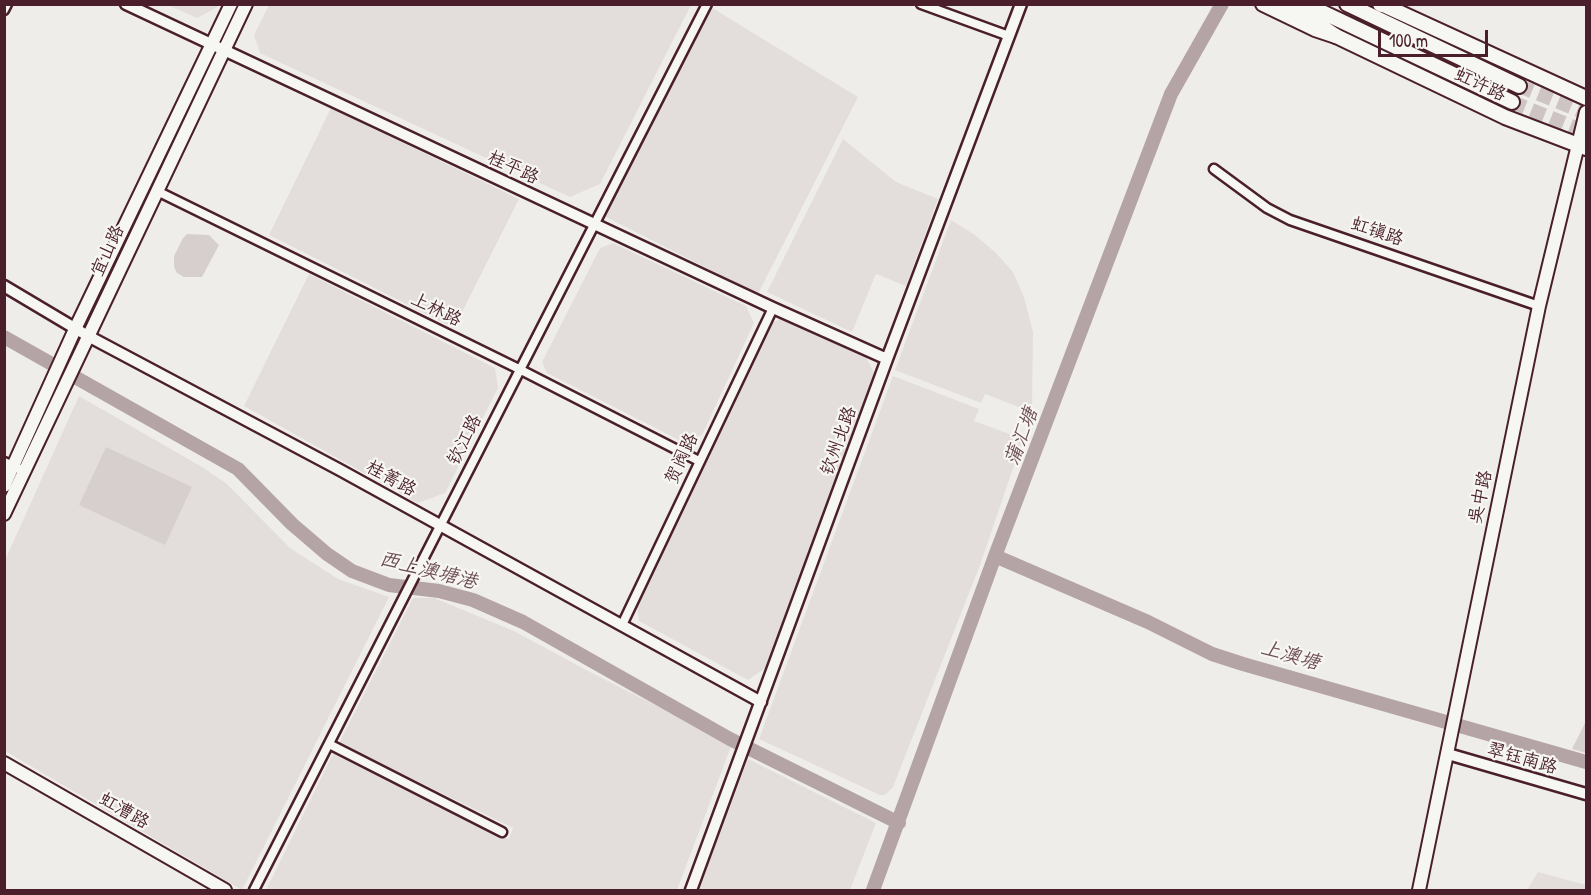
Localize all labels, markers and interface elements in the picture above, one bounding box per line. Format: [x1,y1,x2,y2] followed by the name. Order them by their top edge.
[1381,18,1490,56] scale bar
[1389,28,1428,53] text: 100 m
[1451,64,1509,106] street label: 虹许路
[484,147,542,189] street label: 桂平路
[1348,213,1406,251] street label: 虹镇路
[87,222,129,280] street label: 宜山路
[407,288,465,332] street label: 上林路
[817,403,861,479] street label: 钦州北路
[1000,405,1044,469] water label: 蒲汇塘
[443,411,487,469] street label: 钦江路
[661,430,703,488] street label: 贺阀路
[362,456,420,502] street label: 桂箐路
[1465,468,1497,526] street label: 吴中路
[377,547,479,595] water label: 西上澳塘港
[1258,636,1322,676] water label: 上澳塘
[1484,739,1560,779] street label: 翠钰南路
[95,788,153,834] street label: 虹漕路

